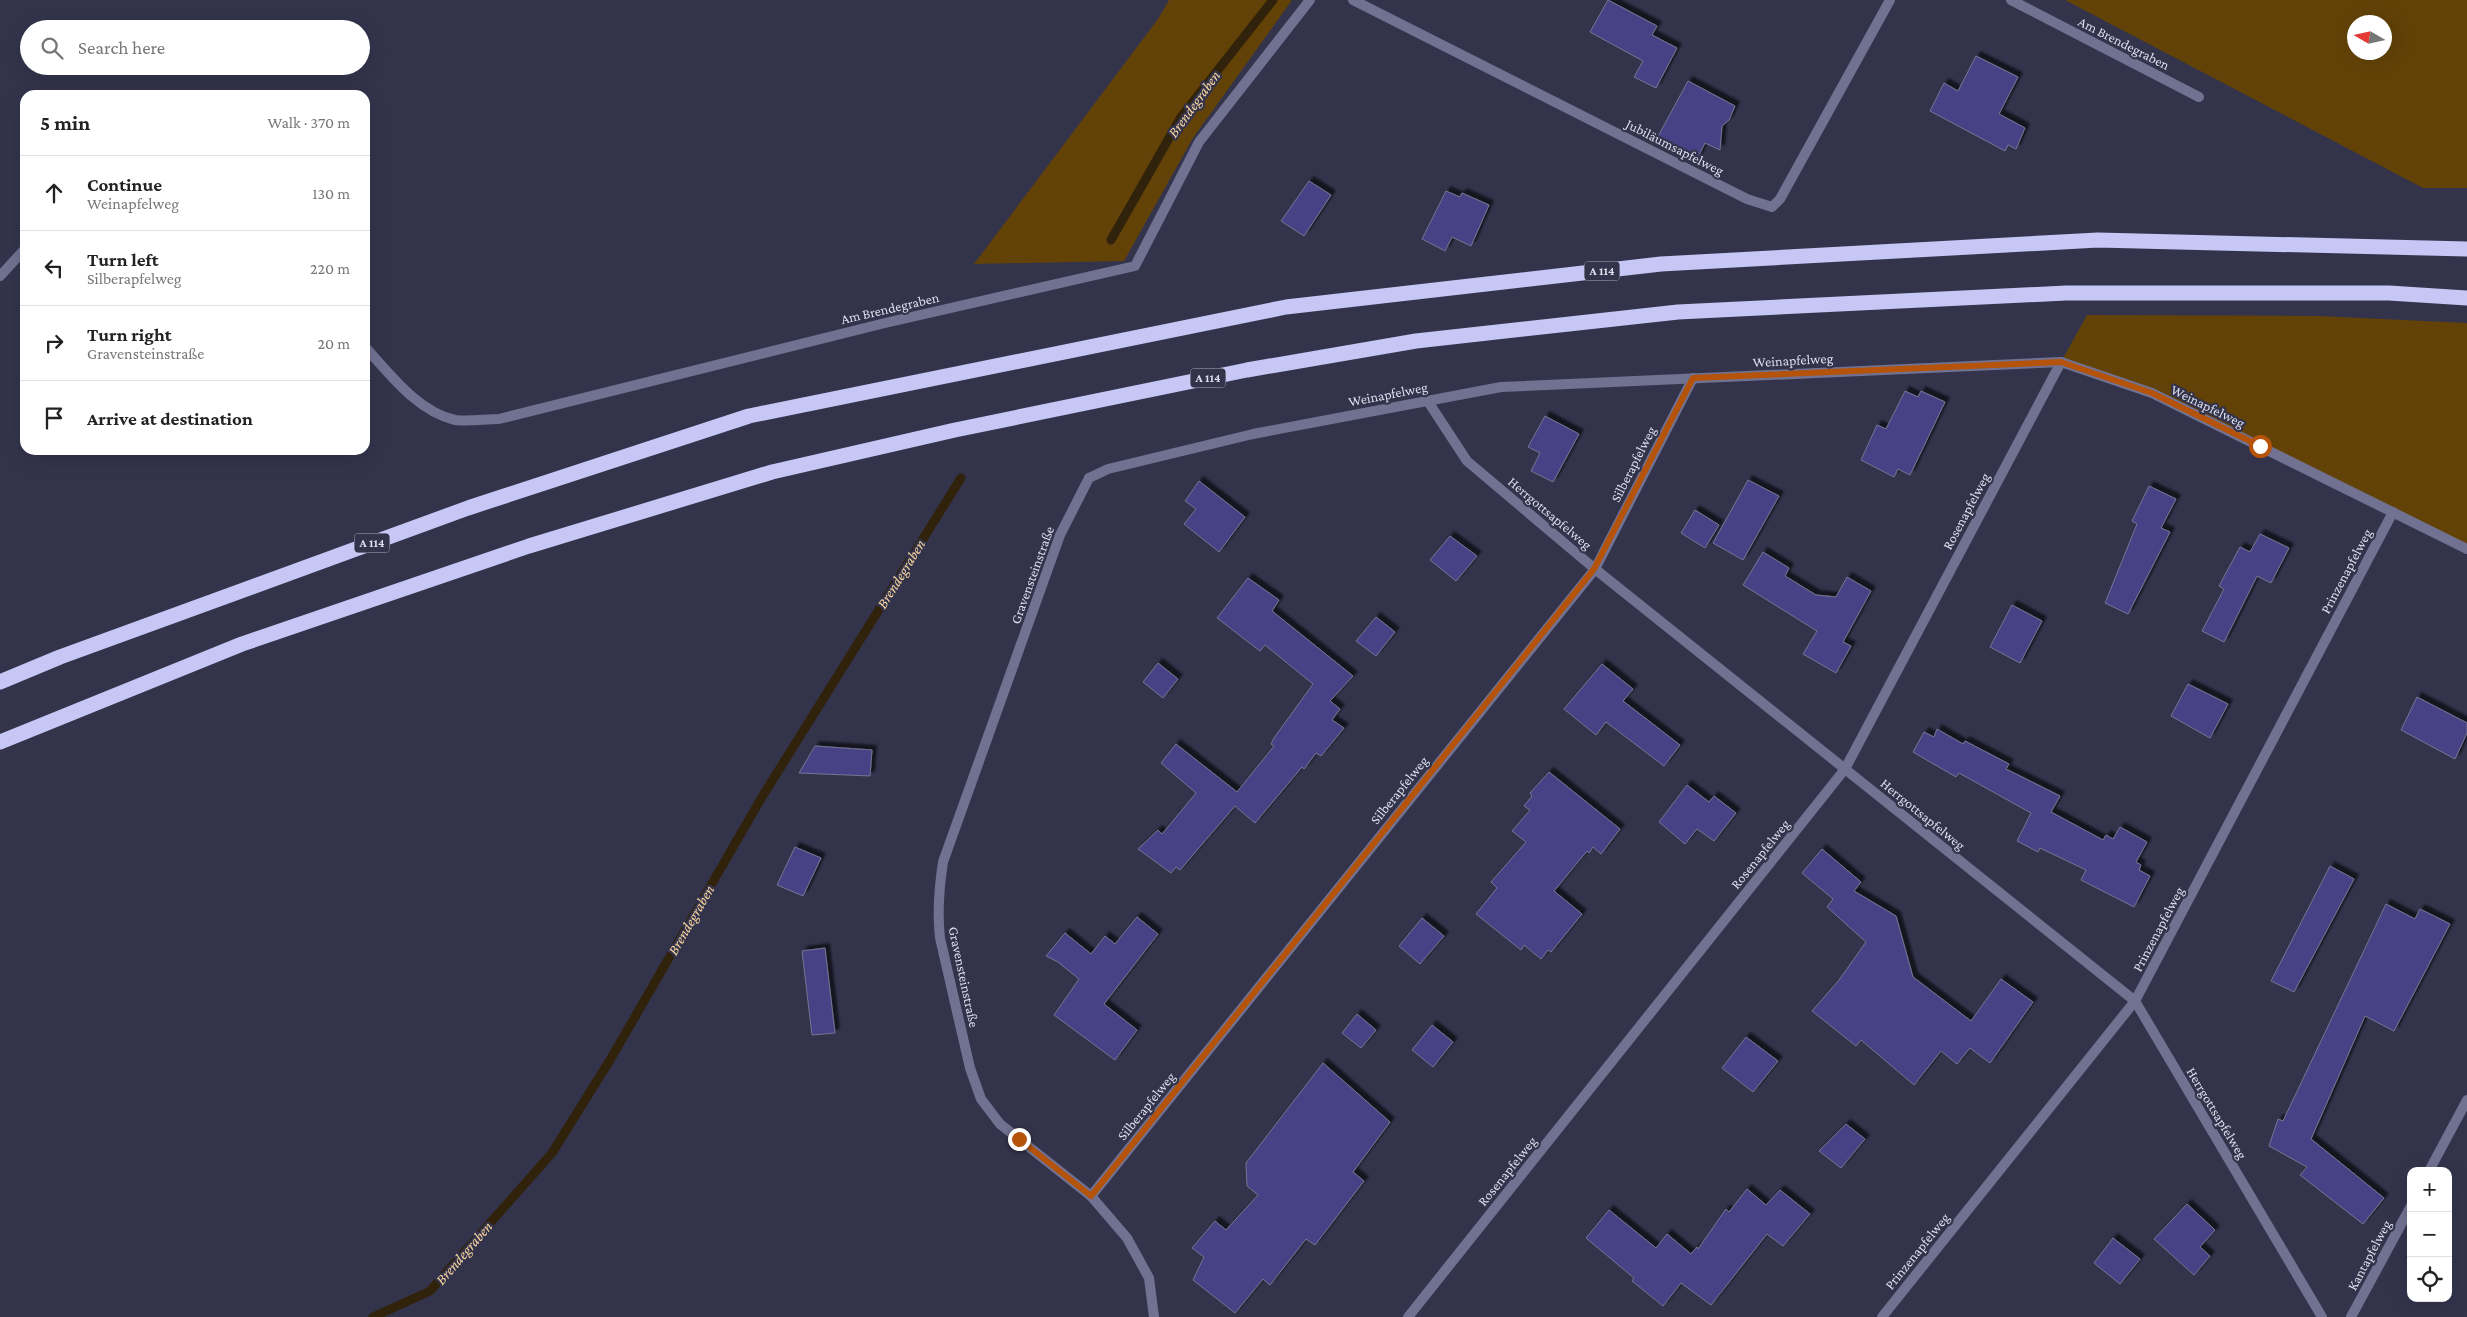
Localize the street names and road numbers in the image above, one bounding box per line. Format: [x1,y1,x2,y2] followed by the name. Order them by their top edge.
[2076,13,2173,73] street label: Am Brendegraben
[1622,115,1727,179] street label: Jubiläumsapfelweg
[1584,262,1620,280] road number: A 114
[839,289,941,327] street label: Am Brendegraben
[1752,350,1834,370] street label: Weinapfelweg
[1190,368,1226,388] road number: A 114
[1347,378,1429,410] street label: Weinapfelweg
[2168,381,2248,431] street label: Weinapfelweg
[1607,423,1659,505] street label: Silberapfelweg
[1939,470,1993,552] street label: Rosenapfelweg
[1505,473,1595,553] street label: Herrgottsapfelweg
[1007,524,1057,626] street label: Gravensteinstraße
[2317,526,2375,616] street label: Prinzenapfelweg
[354,534,390,552] road number: A 114
[1367,753,1431,827] street label: Silberapfelweg
[1877,775,1969,853] street label: Herrgottsapfelweg
[1727,816,1793,892] street label: Rosenapfelweg
[2129,884,2187,974] street label: Prinzenapfelweg
[946,925,982,1029] street label: Gravensteinstraße
[2183,1064,2251,1162] street label: Herrgottsapfelweg
[1114,1069,1178,1143] street label: Silberapfelweg
[1474,1133,1540,1209] street label: Rosenapfelweg
[1881,1209,1953,1292] street label: Prinzenapfelweg
[2344,1217,2394,1293] street label: Kantapfelweg

